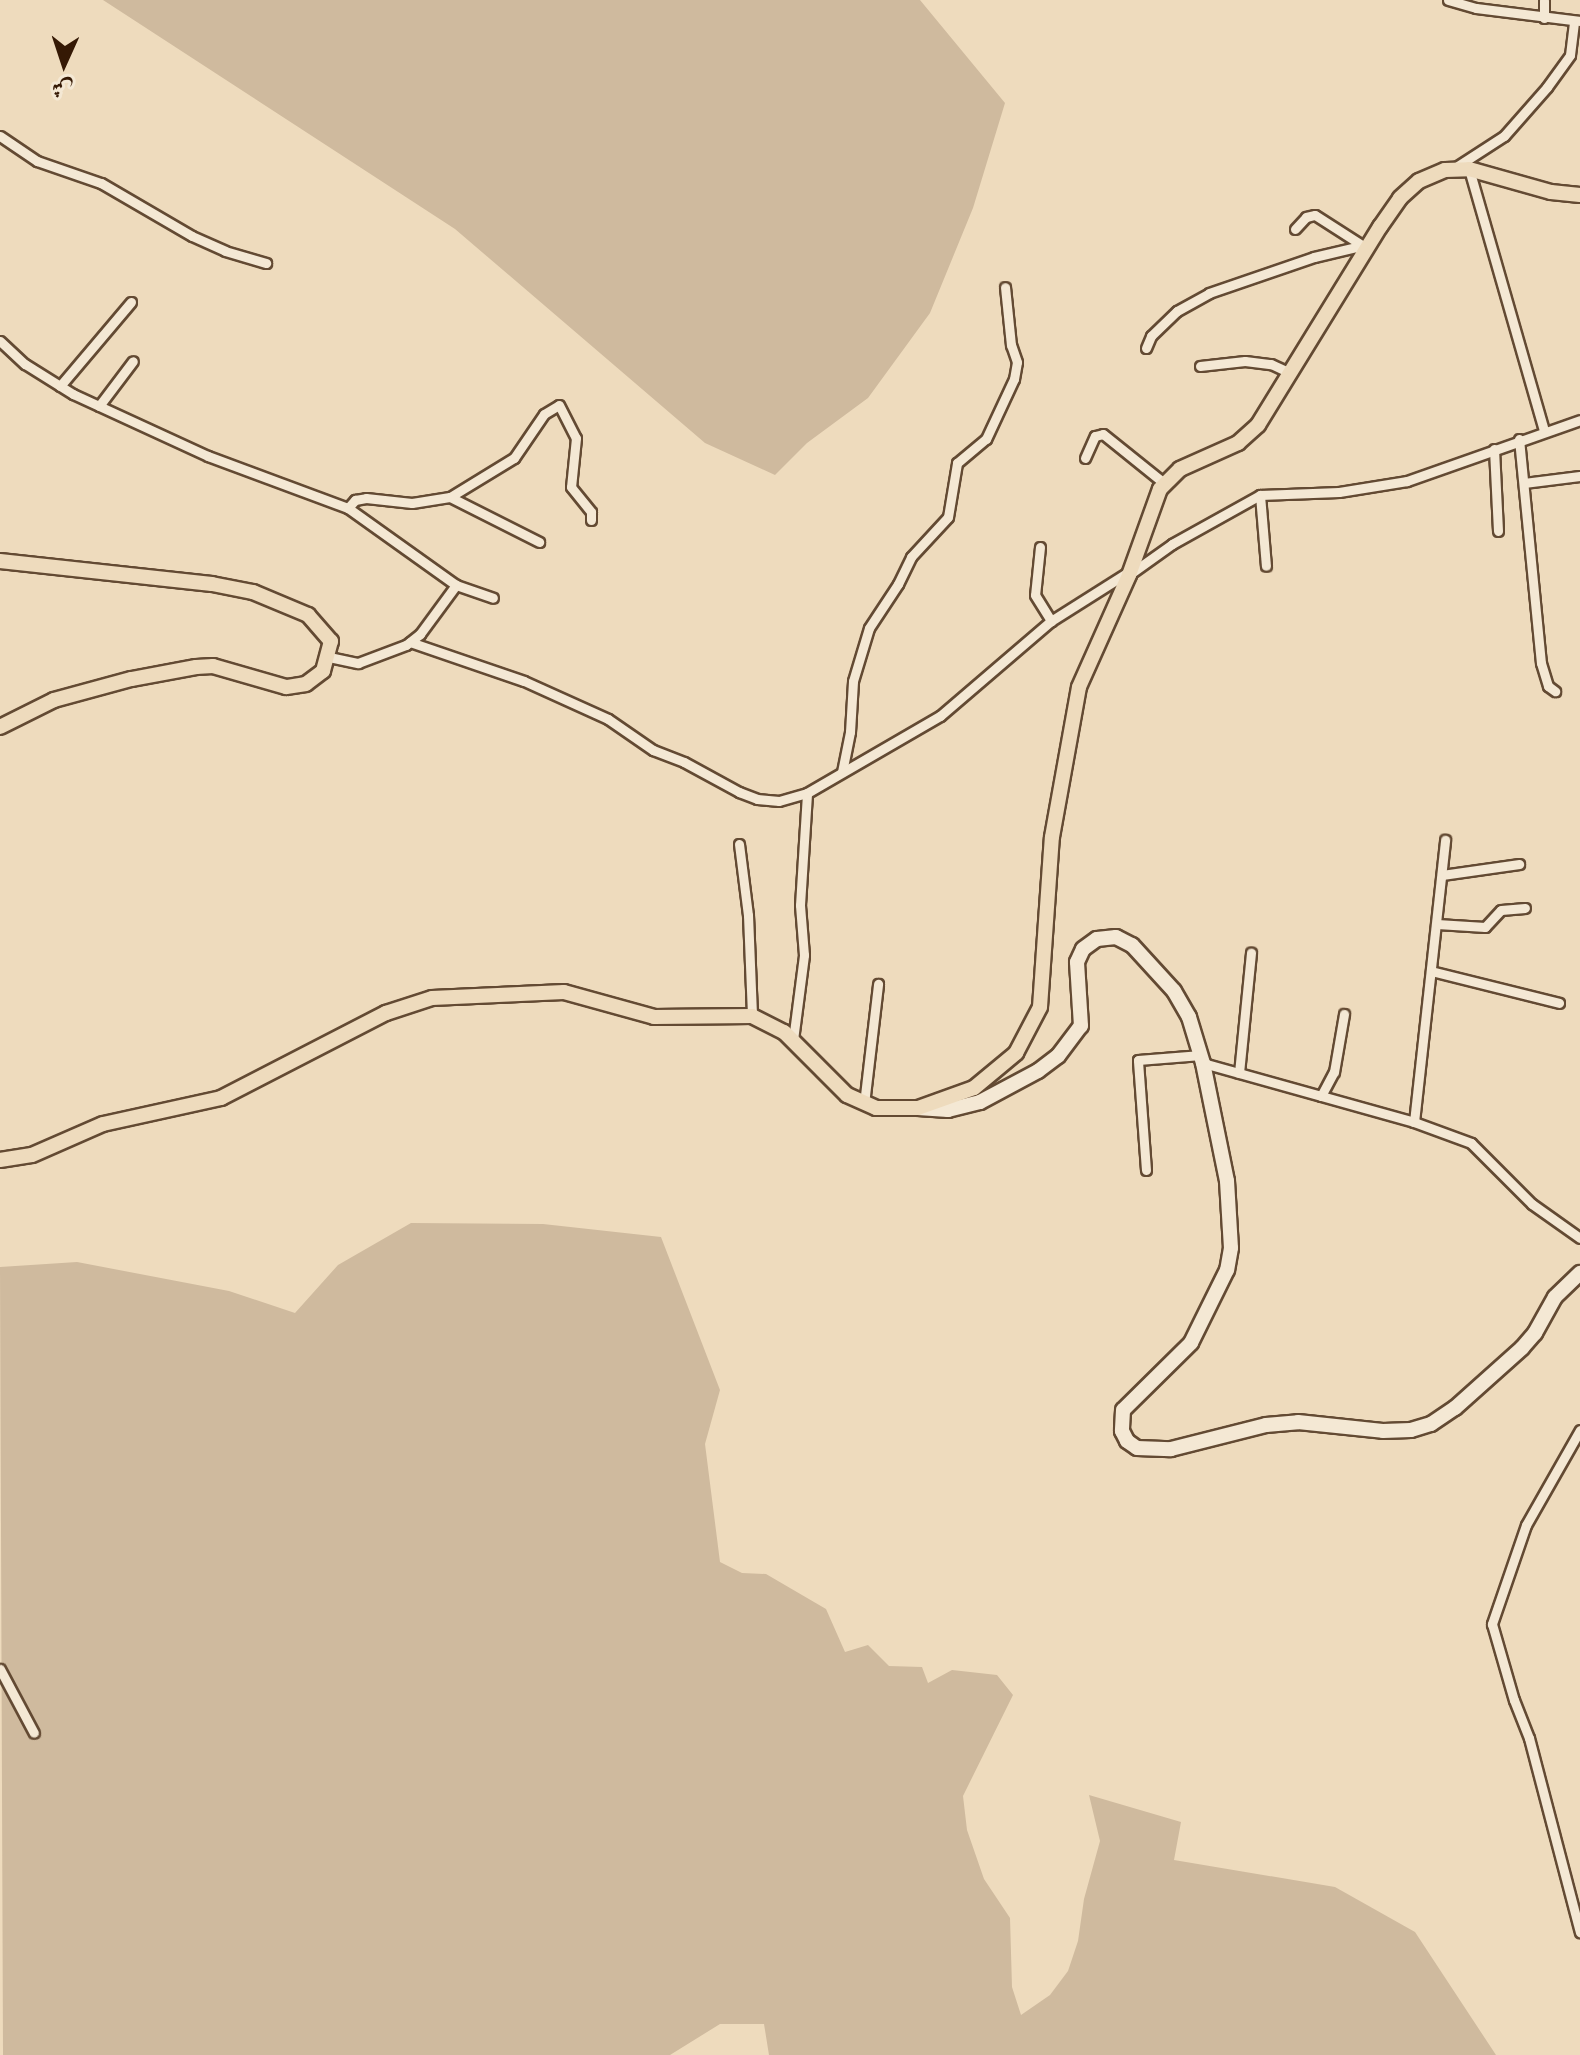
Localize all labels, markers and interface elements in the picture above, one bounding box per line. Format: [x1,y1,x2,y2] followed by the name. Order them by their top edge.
[24,24,104,104] north arrow
[51,73,74,103] text: ش

